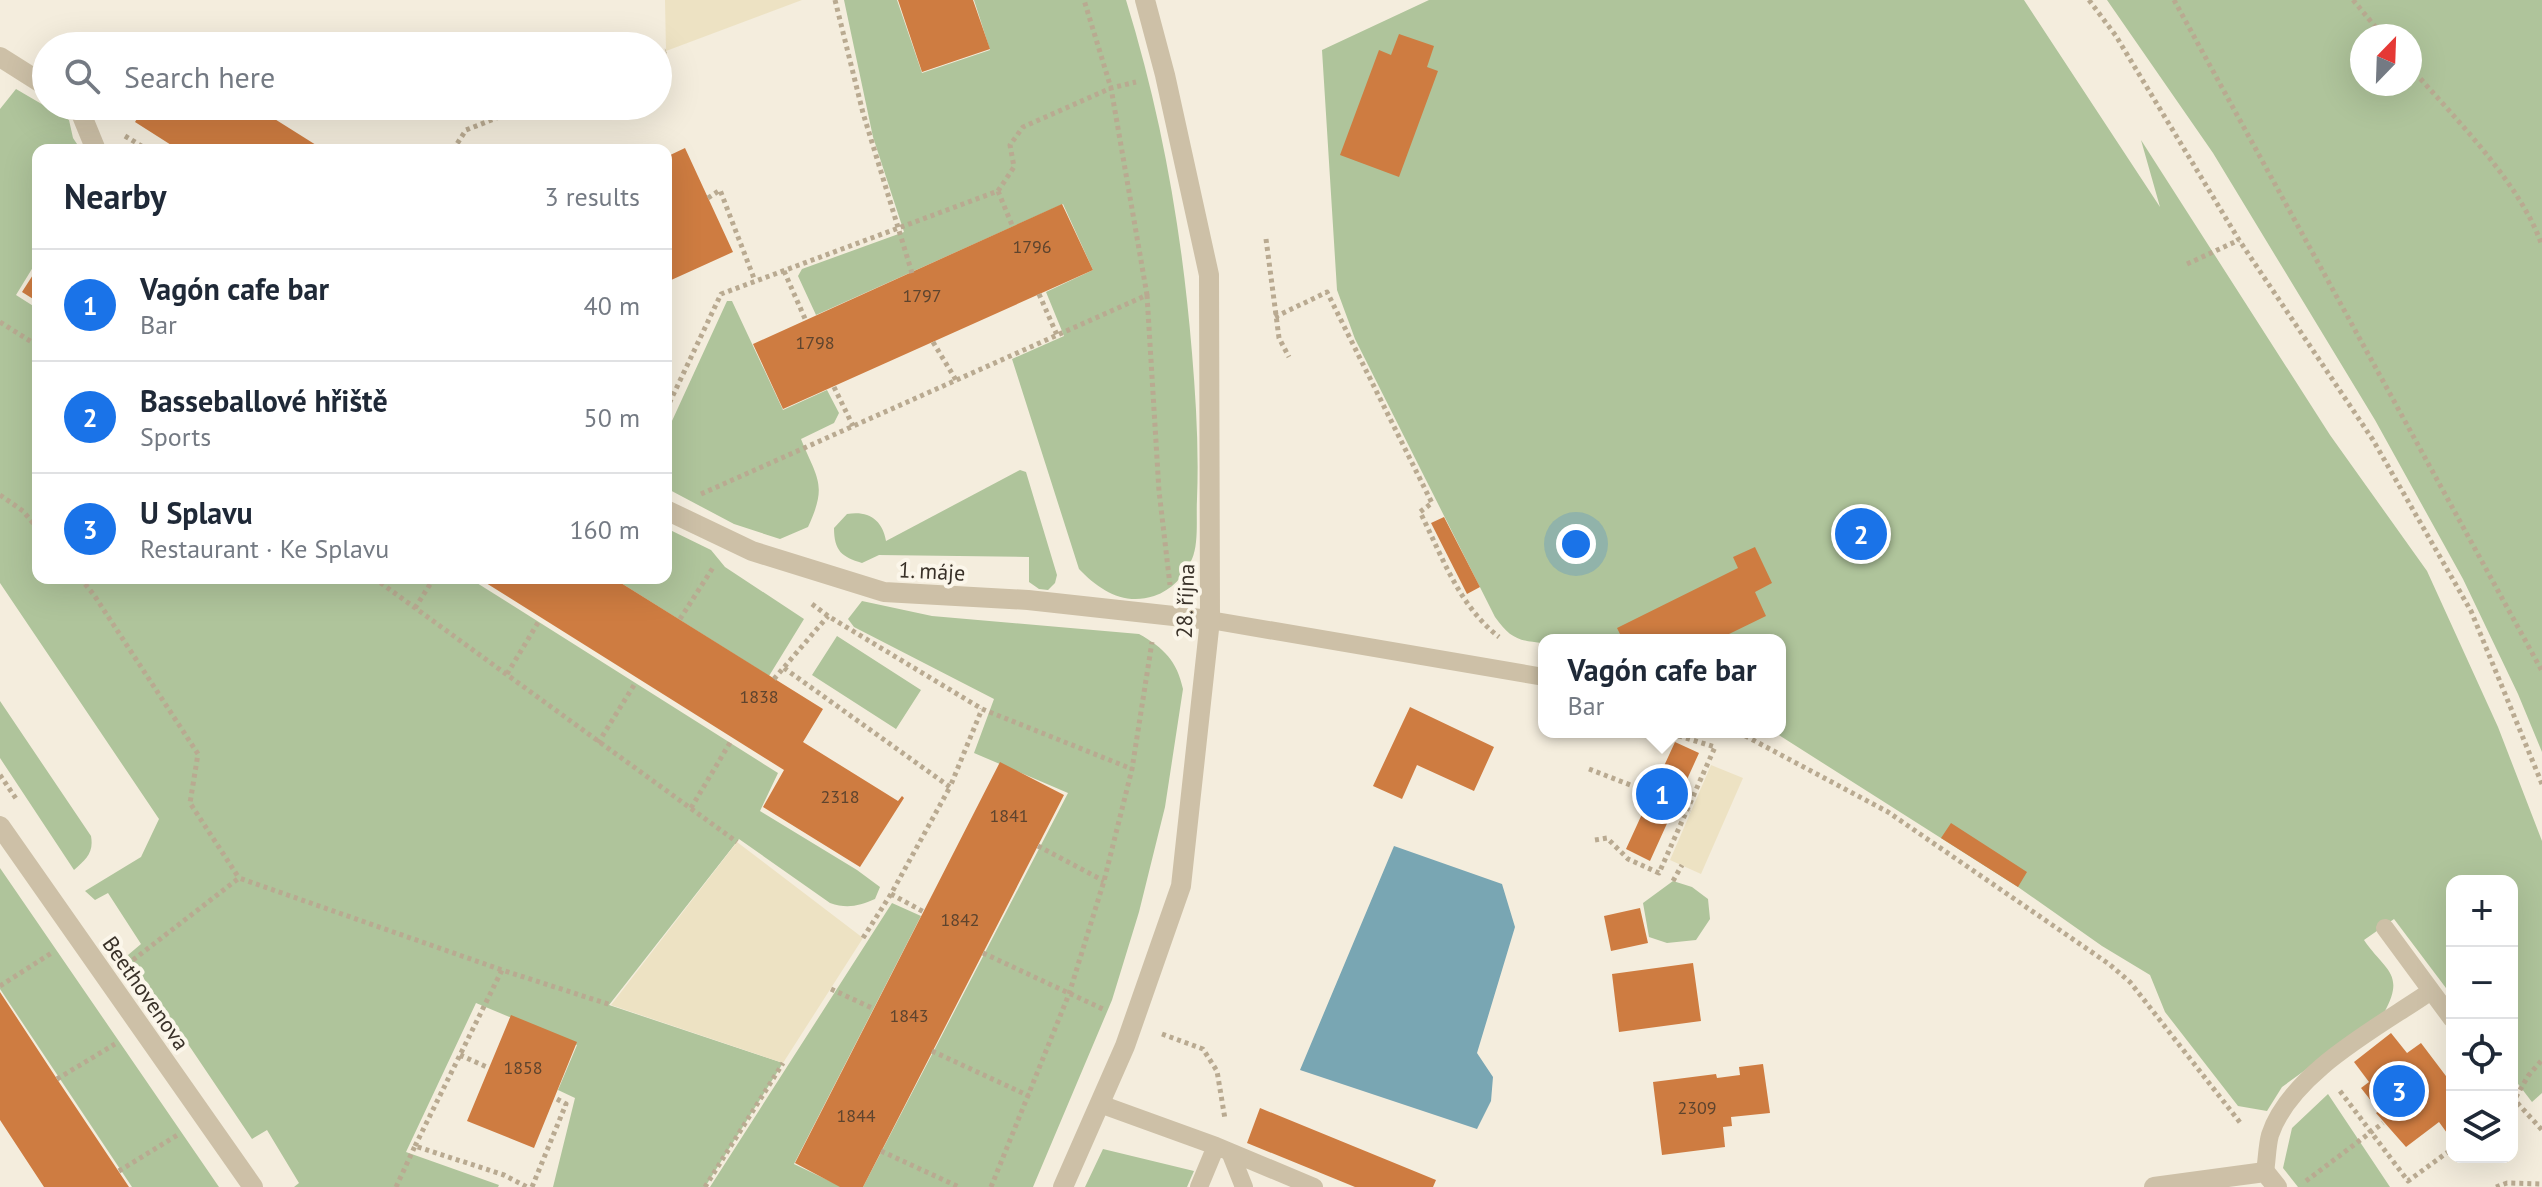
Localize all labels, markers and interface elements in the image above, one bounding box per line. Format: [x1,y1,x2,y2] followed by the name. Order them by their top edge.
[2350,24,2422,96] north arrow
[32,32,672,120] search box
[60,54,104,98] icon: search
[124,57,275,96] text: Search here
[64,174,166,218] text: Nearby
[545,180,640,213] text: 3 results
[1012,235,1052,258] house number: 1796
[140,269,329,308] text: Vagón cafe bar
[902,284,942,307] house number: 1797
[83,289,97,322] text: 1
[584,289,640,322] text: 40 m
[140,308,177,341] text: Bar
[795,331,835,354] house number: 1798
[140,381,388,420] text: Basseballové hřiště
[83,401,97,434] text: 2
[584,401,640,434] text: 50 m
[140,420,211,453] text: Sports
[140,493,253,532] text: U Splavu
[1835,504,1887,564] pin: 2
[83,513,97,546] text: 3
[569,513,640,546] text: 160 m
[1556,524,1596,564] your location
[140,532,389,565] text: Restaurant · Ke Splavu
[898,555,966,587] street label: 1. máje
[1170,563,1200,639] street label: 28. října
[1538,634,1786,738] popup
[1567,650,1757,689] text: Vagón cafe bar
[739,685,779,708] house number: 1838
[1567,689,1604,722] text: Bar
[1636,764,1688,824] pin: 1
[820,785,860,808] house number: 2318
[989,804,1029,827] house number: 1841
[2446,875,2518,1163] map controls
[2446,875,2518,947] button: +
[940,908,980,931] house number: 1842
[97,931,195,1055] street label: Beethovenova
[2446,947,2518,1019] button: −
[889,1004,929,1027] house number: 1843
[2446,1019,2518,1091] button: locate
[503,1056,543,1079] house number: 1858
[2373,1061,2425,1121] pin: 3
[2446,1091,2518,1163] button: layers
[1677,1096,1717,1119] house number: 2309
[836,1104,876,1127] house number: 1844

